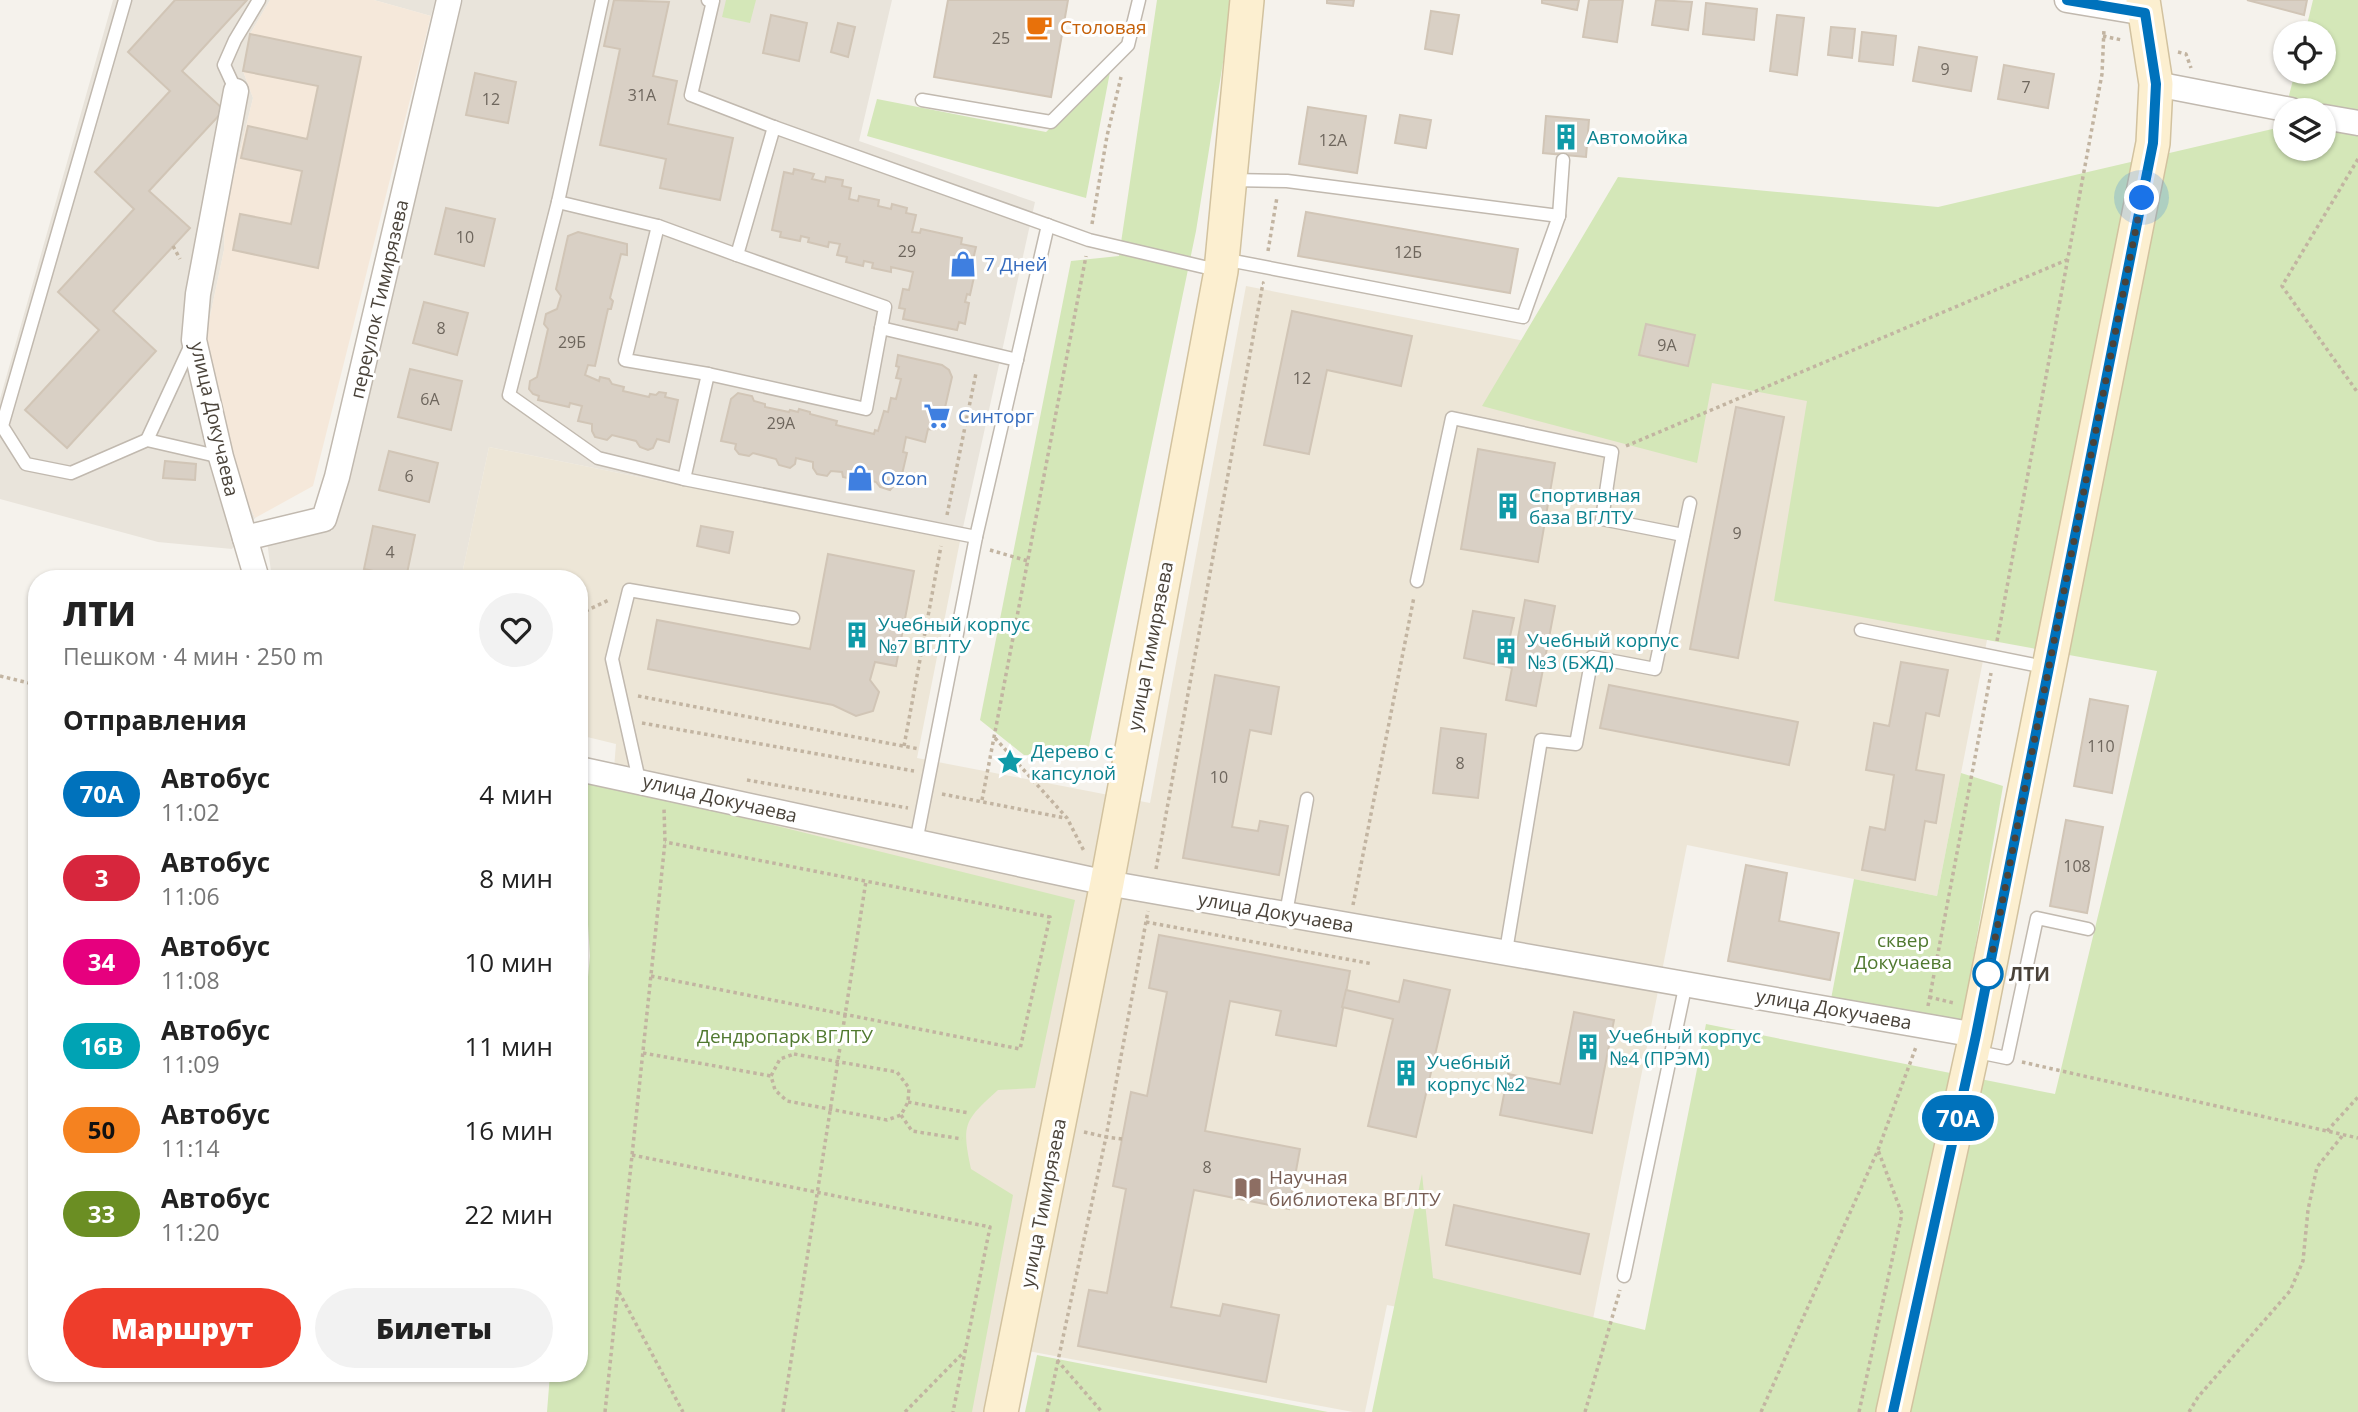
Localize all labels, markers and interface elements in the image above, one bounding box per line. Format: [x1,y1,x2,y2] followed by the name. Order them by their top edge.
[1024,12,1054,42] cafe icon: Столовая
[1060,14,1147,40] place label: Столовая
[2273,21,2336,161] map controls
[2273,21,2336,84] button: locate
[992,27,1010,49] house number: 25
[1940,58,1950,80] house number: 9
[2021,76,2031,98] house number: 7
[628,84,657,106] house number: 31А
[482,88,500,110] house number: 12
[2273,98,2336,161] button: layers
[1551,122,1581,152] building icon: Автомойка
[1587,124,1688,150] place label: Автомойка
[1319,129,1348,151] house number: 12А
[2124,180,2159,215] your location
[343,197,415,401] street label: переулок Тимирязева
[456,226,474,248] house number: 10
[898,240,916,262] house number: 29
[1394,241,1422,263] house number: 12Б
[948,249,978,279] shop icon: 7 Дней
[984,251,1048,277] place label: 7 Дней
[436,317,446,339] house number: 8
[558,331,586,353] house number: 29Б
[1657,334,1678,356] house number: 9А
[185,339,245,499] street label: улица Докучаева
[1293,367,1311,389] house number: 12
[420,388,441,410] house number: 6А
[922,401,952,431] supermarket icon: Синторг
[958,403,1034,429] place label: Синторг
[767,412,796,434] house number: 29А
[845,463,875,493] shop icon: Ozon
[404,465,414,487] house number: 6
[881,465,928,491] place label: Ozon
[1529,482,1641,530] place label: Спортивная база ВГЛТУ
[1493,491,1523,521] building icon: Спортивная база ВГЛТУ
[1732,522,1742,544] house number: 9
[385,541,395,563] house number: 4
[1121,559,1179,733] street label: улица Тимирязева
[63,591,136,636] text: ЛТИ
[479,593,553,667] button: heart
[878,611,1030,659] place label: Учебный корпус №7 ВГЛТУ
[842,620,872,650] building icon: Учебный корпус №7 ВГЛТУ
[1527,627,1679,675] place label: Учебный корпус №3 (БЖД)
[1491,636,1521,666] building icon: Учебный корпус №3 (БЖД)
[63,640,324,672] text: Пешком · 4 мин · 250 m
[63,702,247,738] text: Отправления
[2087,735,2115,757] house number: 110
[1031,738,1116,786] place label: Дерево с капсулой
[995,747,1025,777] place icon: Дерево с капсулой
[1455,752,1465,774] house number: 8
[161,760,270,796] text: Автобус
[1210,766,1228,788] house number: 10
[640,768,800,828] street label: улица Докучаева
[479,776,553,812] text: 4 мин
[79,777,124,810] text: 70А
[161,796,220,828] text: 11:02
[161,844,270,880] text: Автобус
[2063,855,2091,877] house number: 108
[479,860,553,896] text: 8 мин
[95,861,108,894] text: 3
[161,880,220,912] text: 11:06
[1196,885,1356,939] street label: улица Докучаева
[1854,927,1952,975] park label: сквер Докучаева
[161,928,270,964] text: Автобус
[464,944,553,980] text: 10 мин
[88,945,115,978] text: 34
[1973,959,2003,989] marker: ЛТИ
[2009,961,2050,987] place label: ЛТИ
[161,964,220,996] text: 11:08
[1754,982,1914,1036] street label: улица Докучаева
[161,1012,270,1048] text: Автобус
[697,1023,873,1049] park label: Дендропарк ВГЛТУ
[1609,1023,1761,1071] place label: Учебный корпус №4 (ПРЭМ)
[464,1028,553,1064] text: 11 мин
[80,1029,123,1062] text: 16В
[1573,1032,1603,1062] building icon: Учебный корпус №4 (ПРЭМ)
[161,1048,220,1080] text: 11:09
[1427,1049,1525,1097] place label: Учебный корпус №2
[1391,1058,1421,1088] building icon: Учебный корпус №2
[1918,1095,1998,1141] line badge: 70А
[161,1096,270,1132] text: Автобус
[1936,1101,1980,1134] text: 70А
[464,1112,553,1148] text: 16 мин
[88,1113,115,1146] text: 50
[1014,1116,1072,1290] street label: улица Тимирязева
[161,1132,220,1164] text: 11:14
[1202,1156,1212,1178] house number: 8
[1269,1164,1441,1212] place label: Научная библиотека ВГЛТУ
[1233,1173,1263,1203] library icon: Научная библиотека ВГЛТУ
[161,1180,270,1216] text: Автобус
[464,1196,553,1232] text: 22 мин
[88,1197,115,1230] text: 33
[161,1216,220,1248] text: 11:20
[63,1288,301,1368] button: Маршрут
[315,1288,553,1368] button: Билеты

